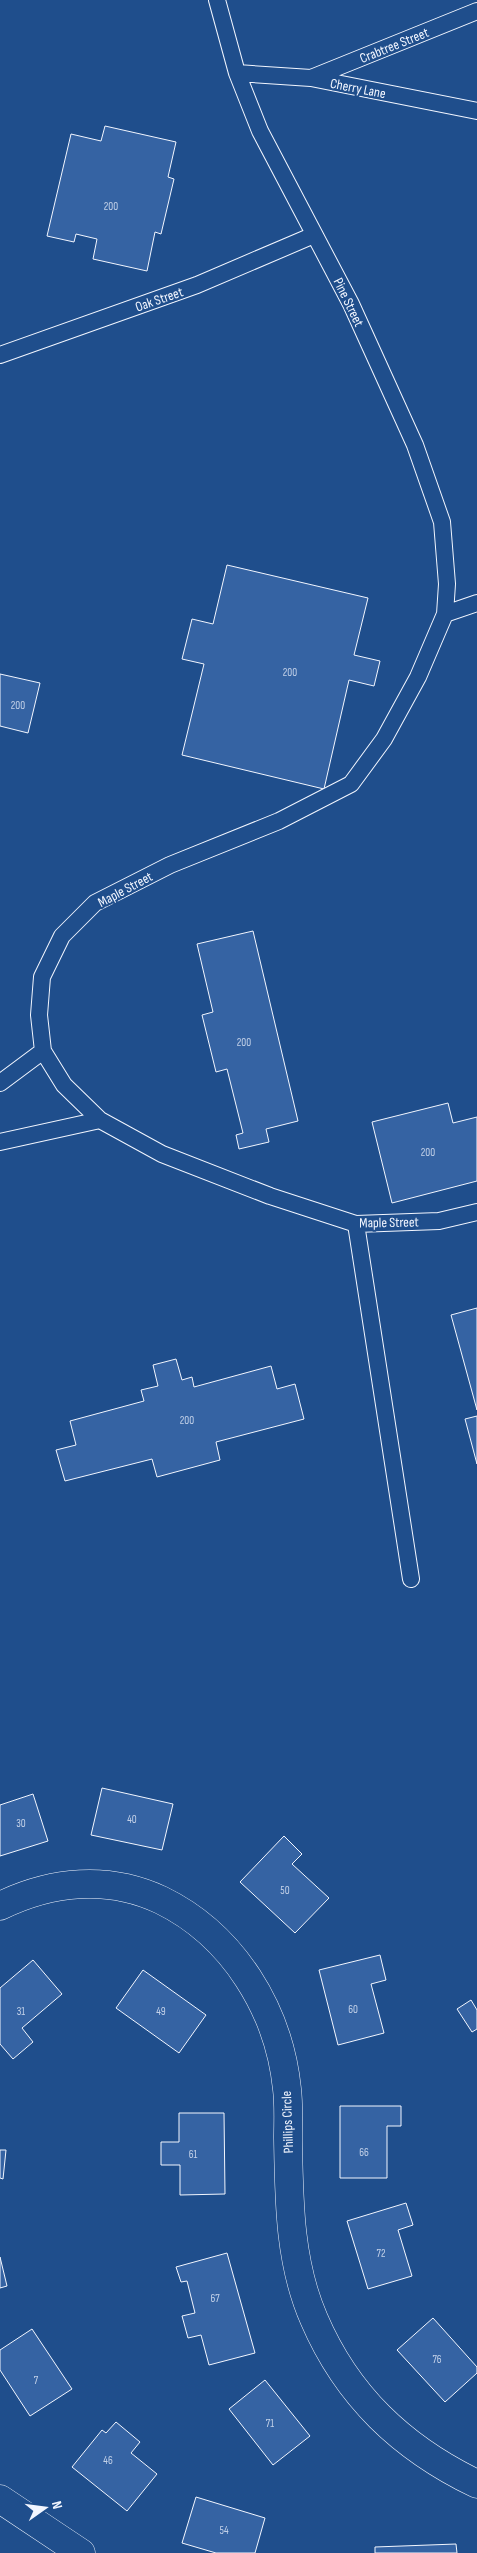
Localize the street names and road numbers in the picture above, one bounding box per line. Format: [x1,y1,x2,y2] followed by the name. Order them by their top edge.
[357,24,431,67] street label: Crabtree Street
[329,75,387,102] street label: Cherry Lane
[330,275,368,329] street label: Pine Street
[133,283,185,316] street label: Oak Street
[95,868,155,911] street label: Maple Street
[359,1213,419,1232] street label: Maple Street
[278,2090,297,2154] street label: Phillips Circle

